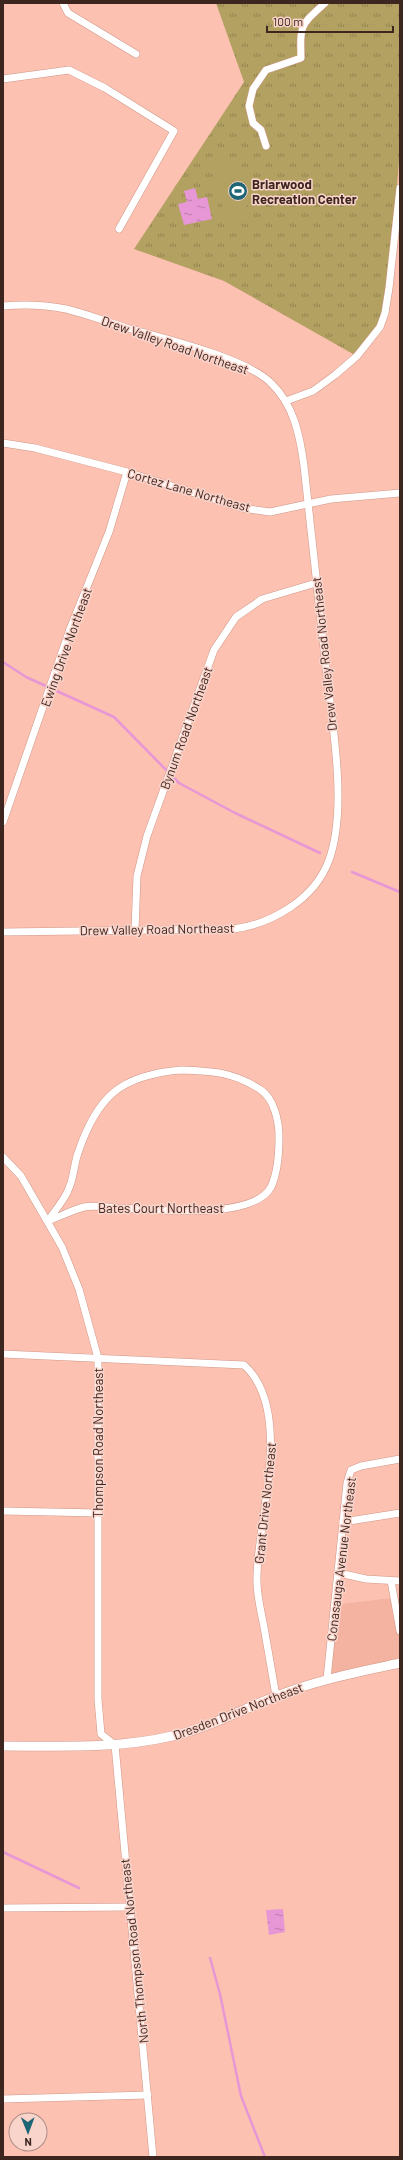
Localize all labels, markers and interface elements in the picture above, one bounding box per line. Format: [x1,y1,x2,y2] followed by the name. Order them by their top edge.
[267,8,393,34] scale bar
[273,14,303,28] text: 100 m
[252,176,357,207] place label: Briarwood Recreation Center
[227,180,249,202] sports icon: Briarwood Recreation Center
[99,312,251,378] street label: Drew Valley Road Northeast
[126,465,252,515] street label: Cortez Lane Northeast
[308,576,340,732] street label: Drew Valley Road Northeast
[37,585,95,709] street label: Ewing Drive Northeast
[156,664,216,792] street label: Bynum Road Northeast
[80,920,234,938] street label: Drew Valley Road Northeast
[98,1200,224,1216] street label: Bates Court Northeast
[90,1368,106,1518] street label: Thompson Road Northeast
[251,1441,279,1565] street label: Grant Drive Northeast
[323,1476,359,1642] street label: Conasauga Avenue Northeast
[171,1679,305,1743] street label: Dresden Drive Northeast
[116,1858,152,2044] street label: North Thompson Road Northeast
[8,2112,48,2152] north arrow
[24,2136,32,2149] text: N

